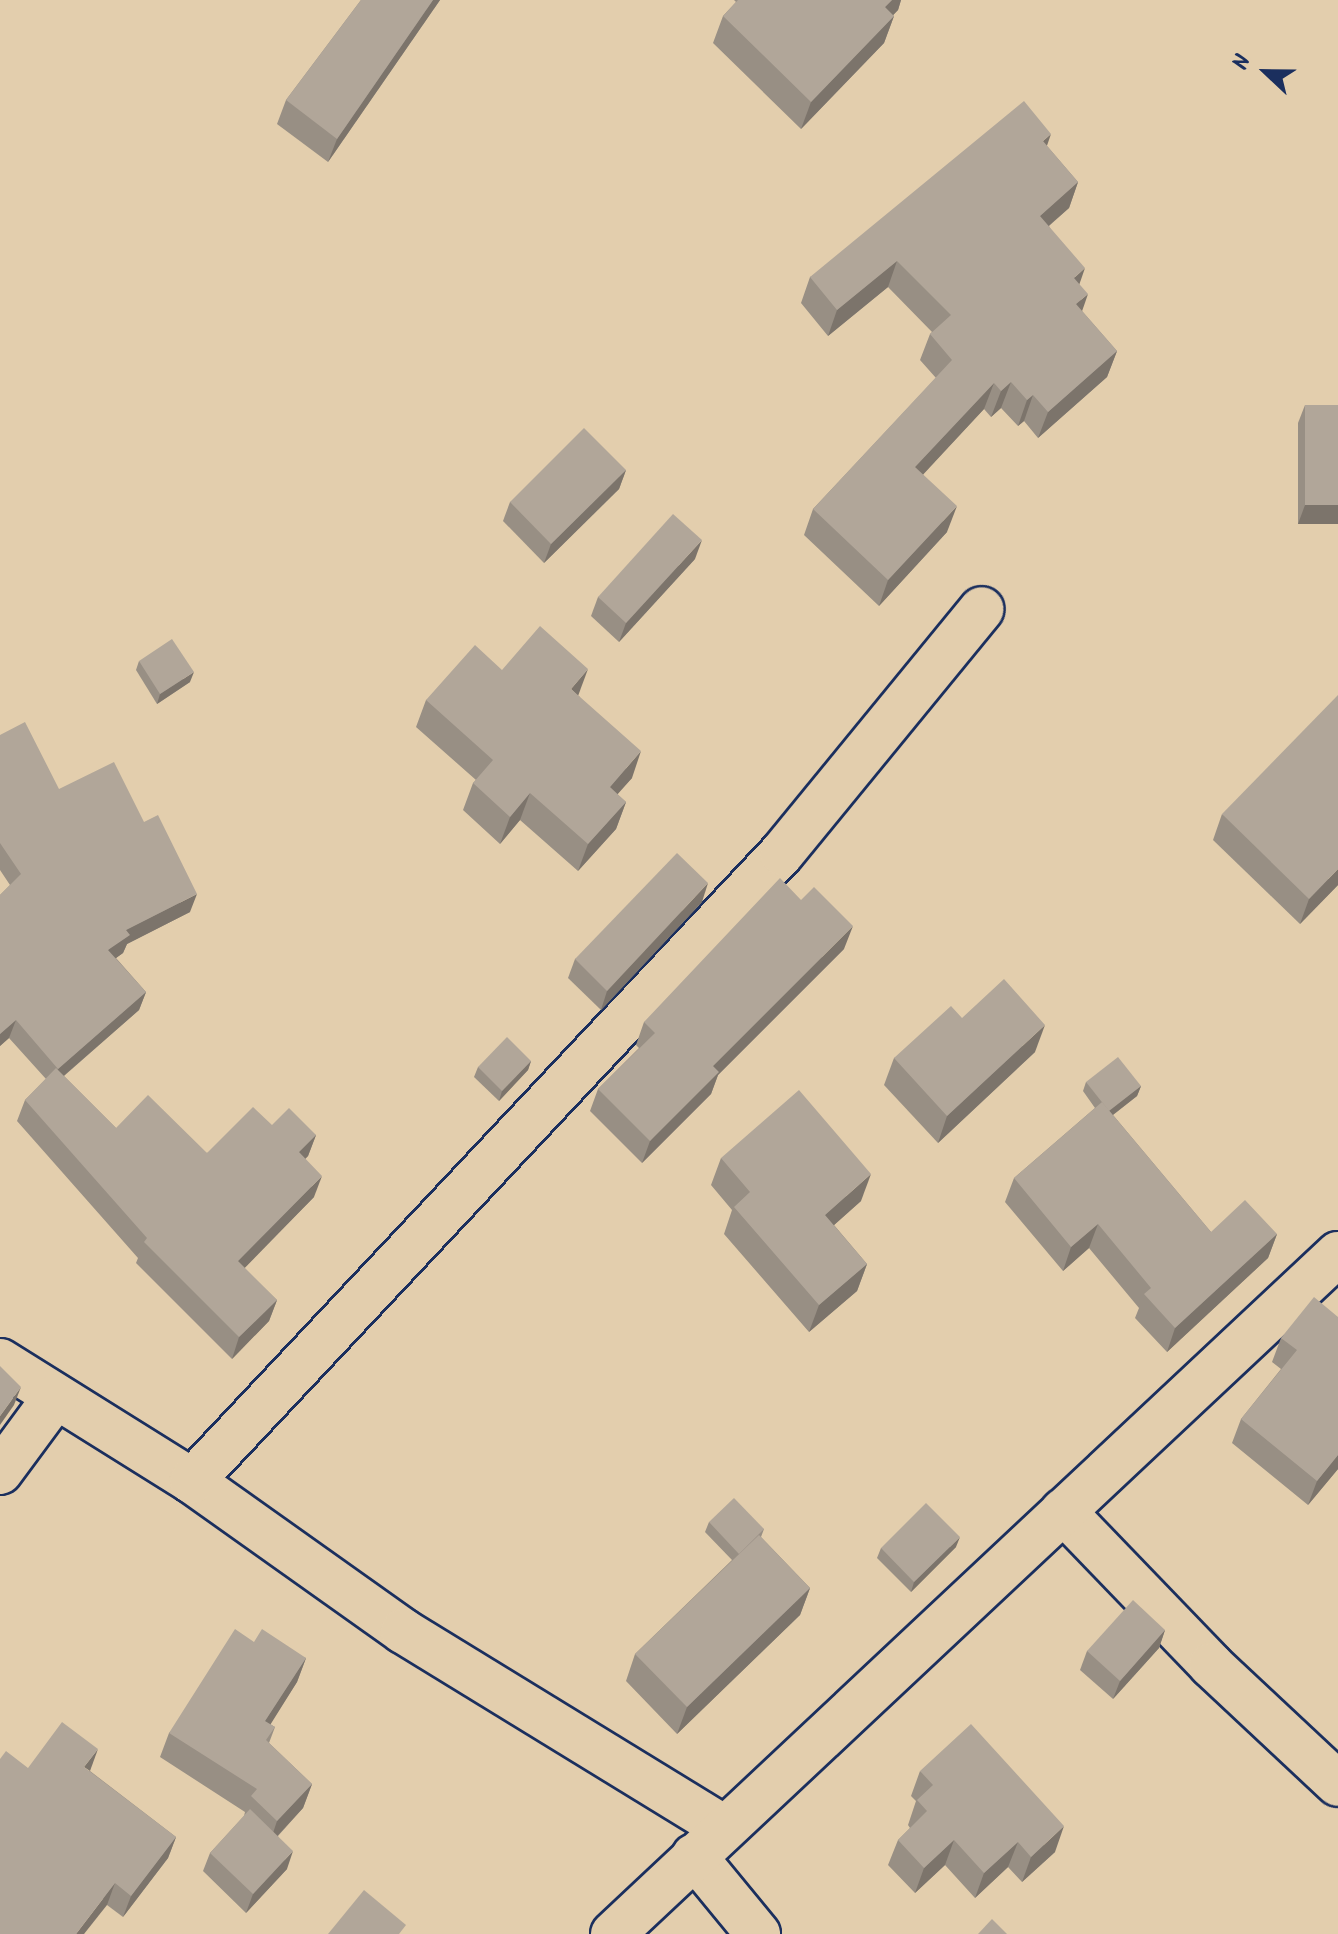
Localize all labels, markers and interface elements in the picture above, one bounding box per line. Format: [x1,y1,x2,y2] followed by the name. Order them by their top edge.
[1226,32,1306,112] north arrow
[1224,50,1262,76] text: N

